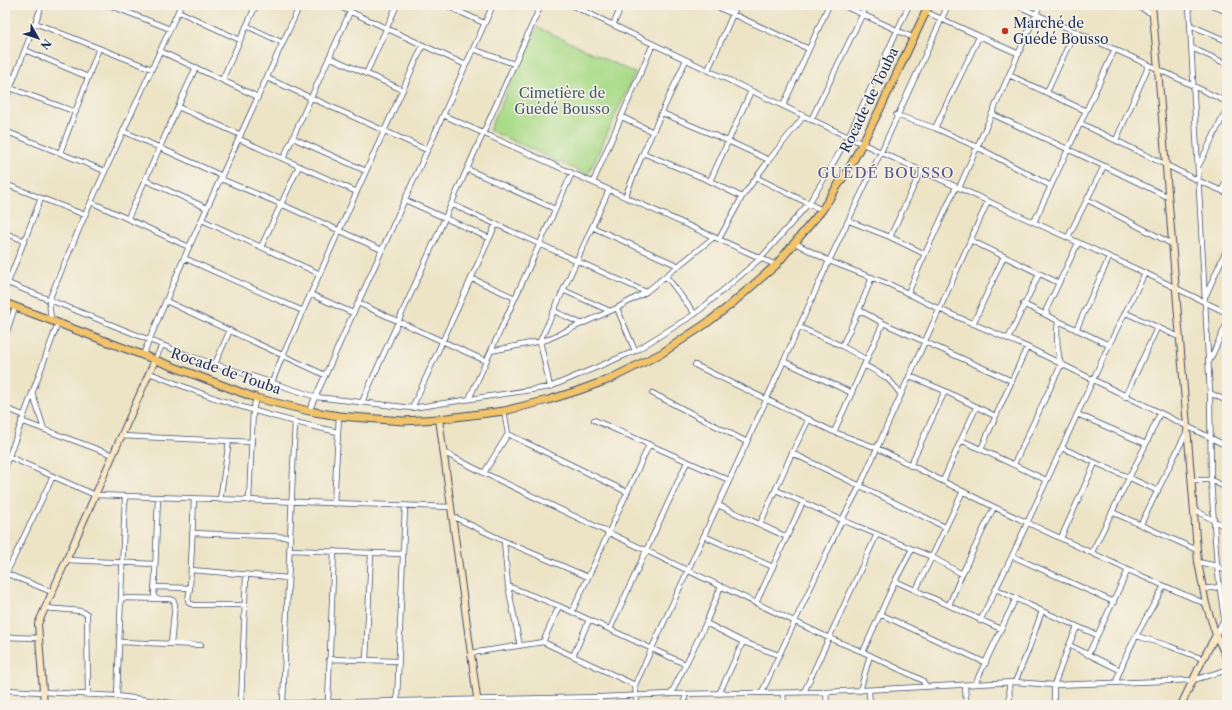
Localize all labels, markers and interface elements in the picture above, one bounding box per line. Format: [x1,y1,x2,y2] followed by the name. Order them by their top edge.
[1013,14,1109,48] place label: Marché de Guédé Bousso
[18,18,58,58] north arrow
[1000,26,1010,36] marker: Marché de Guédé Bousso
[37,36,54,53] text: N
[836,44,903,156] street label: Rocade de Touba
[514,84,610,118] park label: Cimetière de Guédé Bousso
[817,163,955,182] district label: GUÉDÉ BOUSSO
[168,344,284,399] street label: Rocade de Touba

